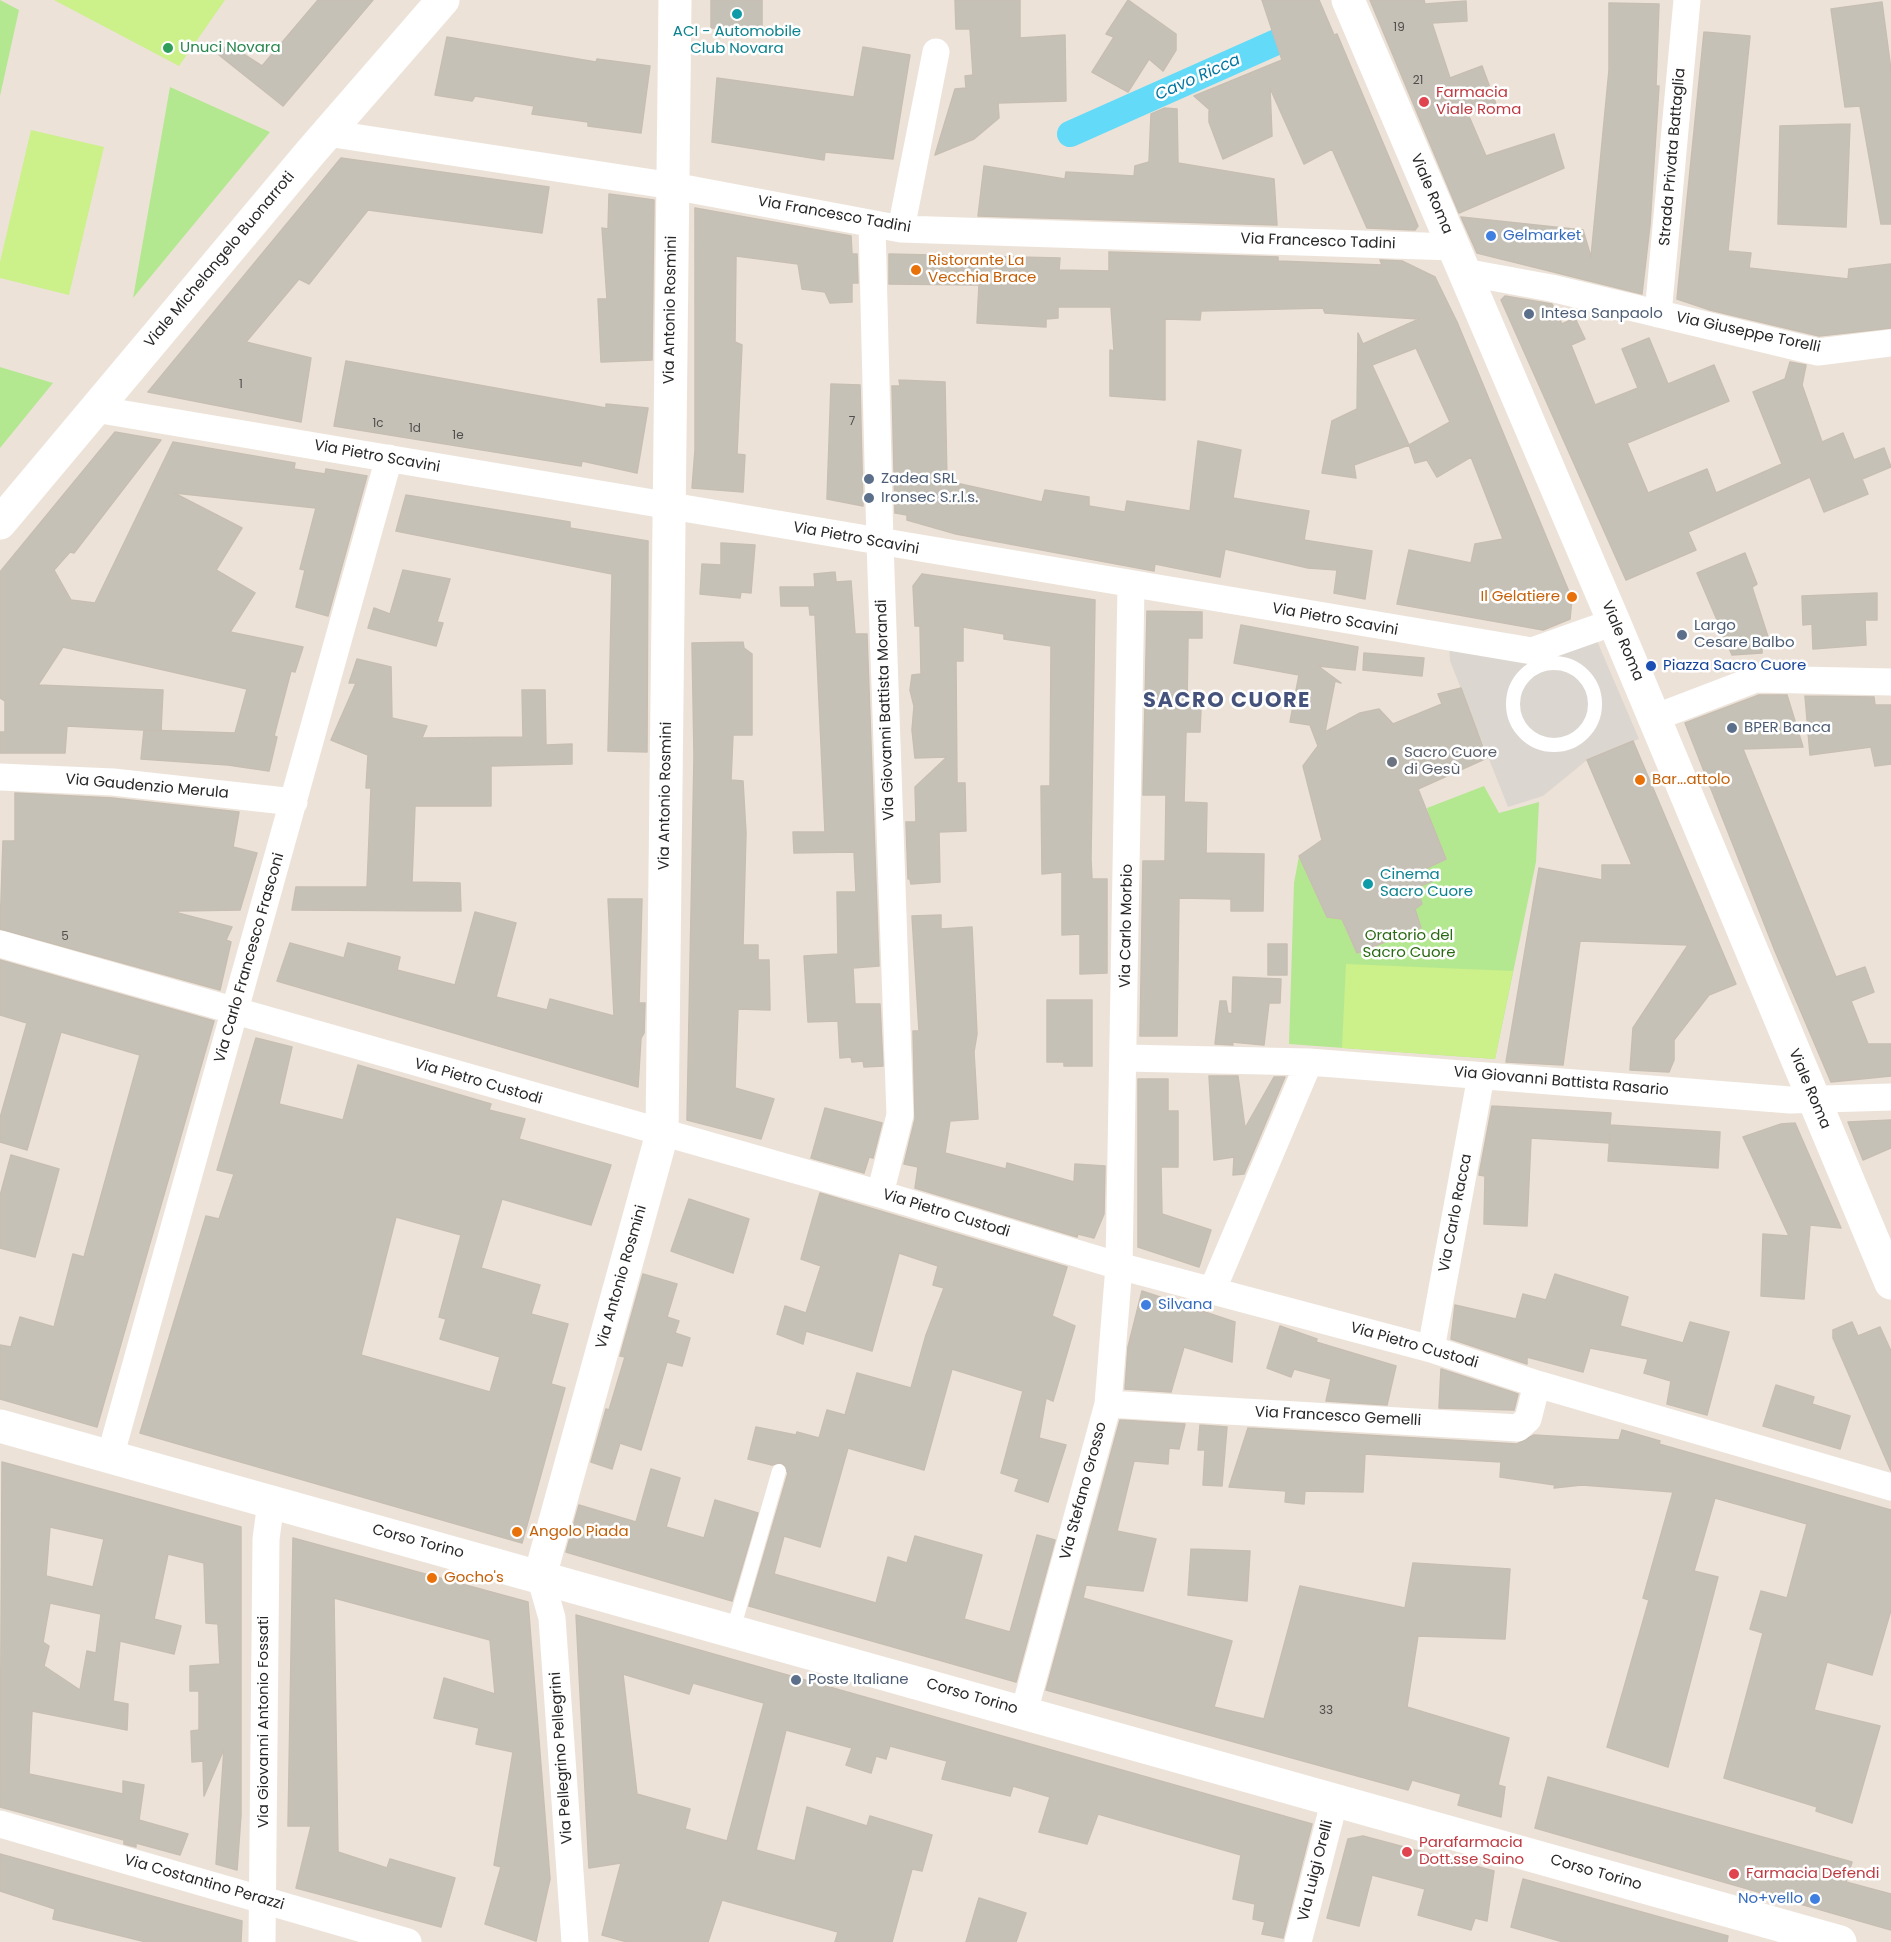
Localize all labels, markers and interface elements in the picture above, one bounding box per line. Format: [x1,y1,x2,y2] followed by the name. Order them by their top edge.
[730,7,744,21] marker: ACI - Automobile Club Novara
[1393,21,1405,35] house number: 19
[673,23,801,58] place label: ACI - Automobile Club Novara
[180,39,281,57] place label: Unuci Novara
[161,41,175,55] marker: Unuci Novara
[1153,51,1243,105] water label: Cavo Ricca
[1656,67,1690,247] street label: Strada Privata Battaglia
[1413,74,1423,88] house number: 21
[1436,84,1521,119] place label: Farmacia Viale Roma
[1417,95,1431,109] marker: Farmacia Viale Roma
[1406,151,1456,237] street label: Viale Roma
[141,168,299,352] street label: Viale Michelangelo Buonarroti
[756,193,912,237] street label: Via Francesco Tadini
[1503,227,1581,245] place label: Gelmarket
[1484,229,1498,243] marker: Gelmarket
[1240,230,1396,254] street label: Via Francesco Tadini
[661,236,681,384] street label: Via Antonio Rosmini
[928,252,1036,287] place label: Ristorante La Vecchia Brace
[909,263,923,277] marker: Ristorante La Vecchia Brace
[1541,305,1663,323] place label: Intesa Sanpaolo
[1522,307,1536,321] marker: Intesa Sanpaolo
[1674,309,1822,357] street label: Via Giuseppe Torelli
[239,378,243,392] house number: 1
[849,415,855,429] house number: 7
[372,417,384,431] house number: 1c
[409,422,421,436] house number: 1d
[452,429,464,443] house number: 1e
[313,437,441,477] street label: Via Pietro Scavini
[881,470,957,488] place label: Zadea SRL
[862,472,876,486] marker: Zadea SRL
[881,489,978,507] place label: Ironsec S.r.l.s.
[862,491,876,505] marker: Ironsec S.r.l.s.
[792,519,920,559] street label: Via Pietro Scavini
[1480,588,1560,606] place label: Il Gelatiere
[1565,590,1579,604] marker: Il Gelatiere
[1597,598,1647,684] street label: Viale Roma
[873,599,899,821] street label: Via Giovanni Battista Morandi
[1271,600,1399,640] street label: Via Pietro Scavini
[1694,617,1795,652] place label: Largo Cesare Balbo
[1675,628,1689,642] marker: Largo Cesare Balbo
[1663,657,1806,675] place label: Piazza Sacro Cuore
[1644,659,1658,673] marker: Piazza Sacro Cuore
[1143,689,1311,715] district label: SACRO CUORE
[1744,719,1831,737] place label: BPER Banca
[1725,721,1739,735] marker: BPER Banca
[656,722,676,870] street label: Via Antonio Rosmini
[1404,744,1497,779] place label: Sacro Cuore di Gesù
[1385,755,1399,769] marker: Sacro Cuore di Gesù
[65,771,229,803] street label: Via Gaudenzio Merula
[1652,771,1730,789] place label: Bar...attolo
[1633,773,1647,787] marker: Bar...attolo
[211,851,289,1065] street label: Via Carlo Francesco Frasconi
[1117,864,1137,988] street label: Via Carlo Morbio
[1380,866,1473,901] place label: Cinema Sacro Cuore
[1361,877,1375,891] marker: Cinema Sacro Cuore
[1363,927,1455,962] park label: Oratorio del Sacro Cuore
[61,930,69,944] house number: 5
[1784,1046,1834,1132] street label: Viale Roma
[412,1055,544,1109] street label: Via Pietro Custodi
[1453,1064,1669,1100] street label: Via Giovanni Battista Rasario
[1436,1152,1476,1274] street label: Via Carlo Racca
[880,1186,1012,1242] street label: Via Pietro Custodi
[593,1203,651,1351] street label: Via Antonio Rosmini
[1158,1296,1212,1314] place label: Silvana
[1139,1298,1153,1312] marker: Silvana
[1348,1319,1480,1373] street label: Via Pietro Custodi
[1254,1404,1422,1430] street label: Via Francesco Gemelli
[1057,1420,1111,1562] street label: Via Stefano Grosso
[370,1521,466,1563] street label: Corso Torino
[529,1523,629,1541] place label: Angolo Piada
[510,1525,524,1539] marker: Angolo Piada
[444,1569,504,1587] place label: Gocho's
[425,1571,439,1585] marker: Gocho's
[255,1616,273,1828] street label: Via Giovanni Antonio Fossati
[547,1671,577,1845] street label: Via Pellegrino Pellegrini
[808,1671,909,1689] place label: Poste Italiane
[789,1673,803,1687] marker: Poste Italiane
[924,1675,1020,1719] street label: Corso Torino
[1319,1704,1333,1718] house number: 33
[1295,1819,1337,1923] street label: Via Luigi Orelli
[1419,1834,1524,1869] place label: Parafarmacia Dott.sse Saino
[1400,1845,1414,1859] marker: Parafarmacia Dott.sse Saino
[1548,1851,1644,1895] street label: Corso Torino
[122,1852,286,1914] street label: Via Costantino Perazzi
[1746,1865,1879,1883] place label: Farmacia Defendi
[1727,1867,1741,1881] marker: Farmacia Defendi
[1738,1890,1803,1908] place label: No+vello
[1808,1892,1822,1906] marker: No+vello

